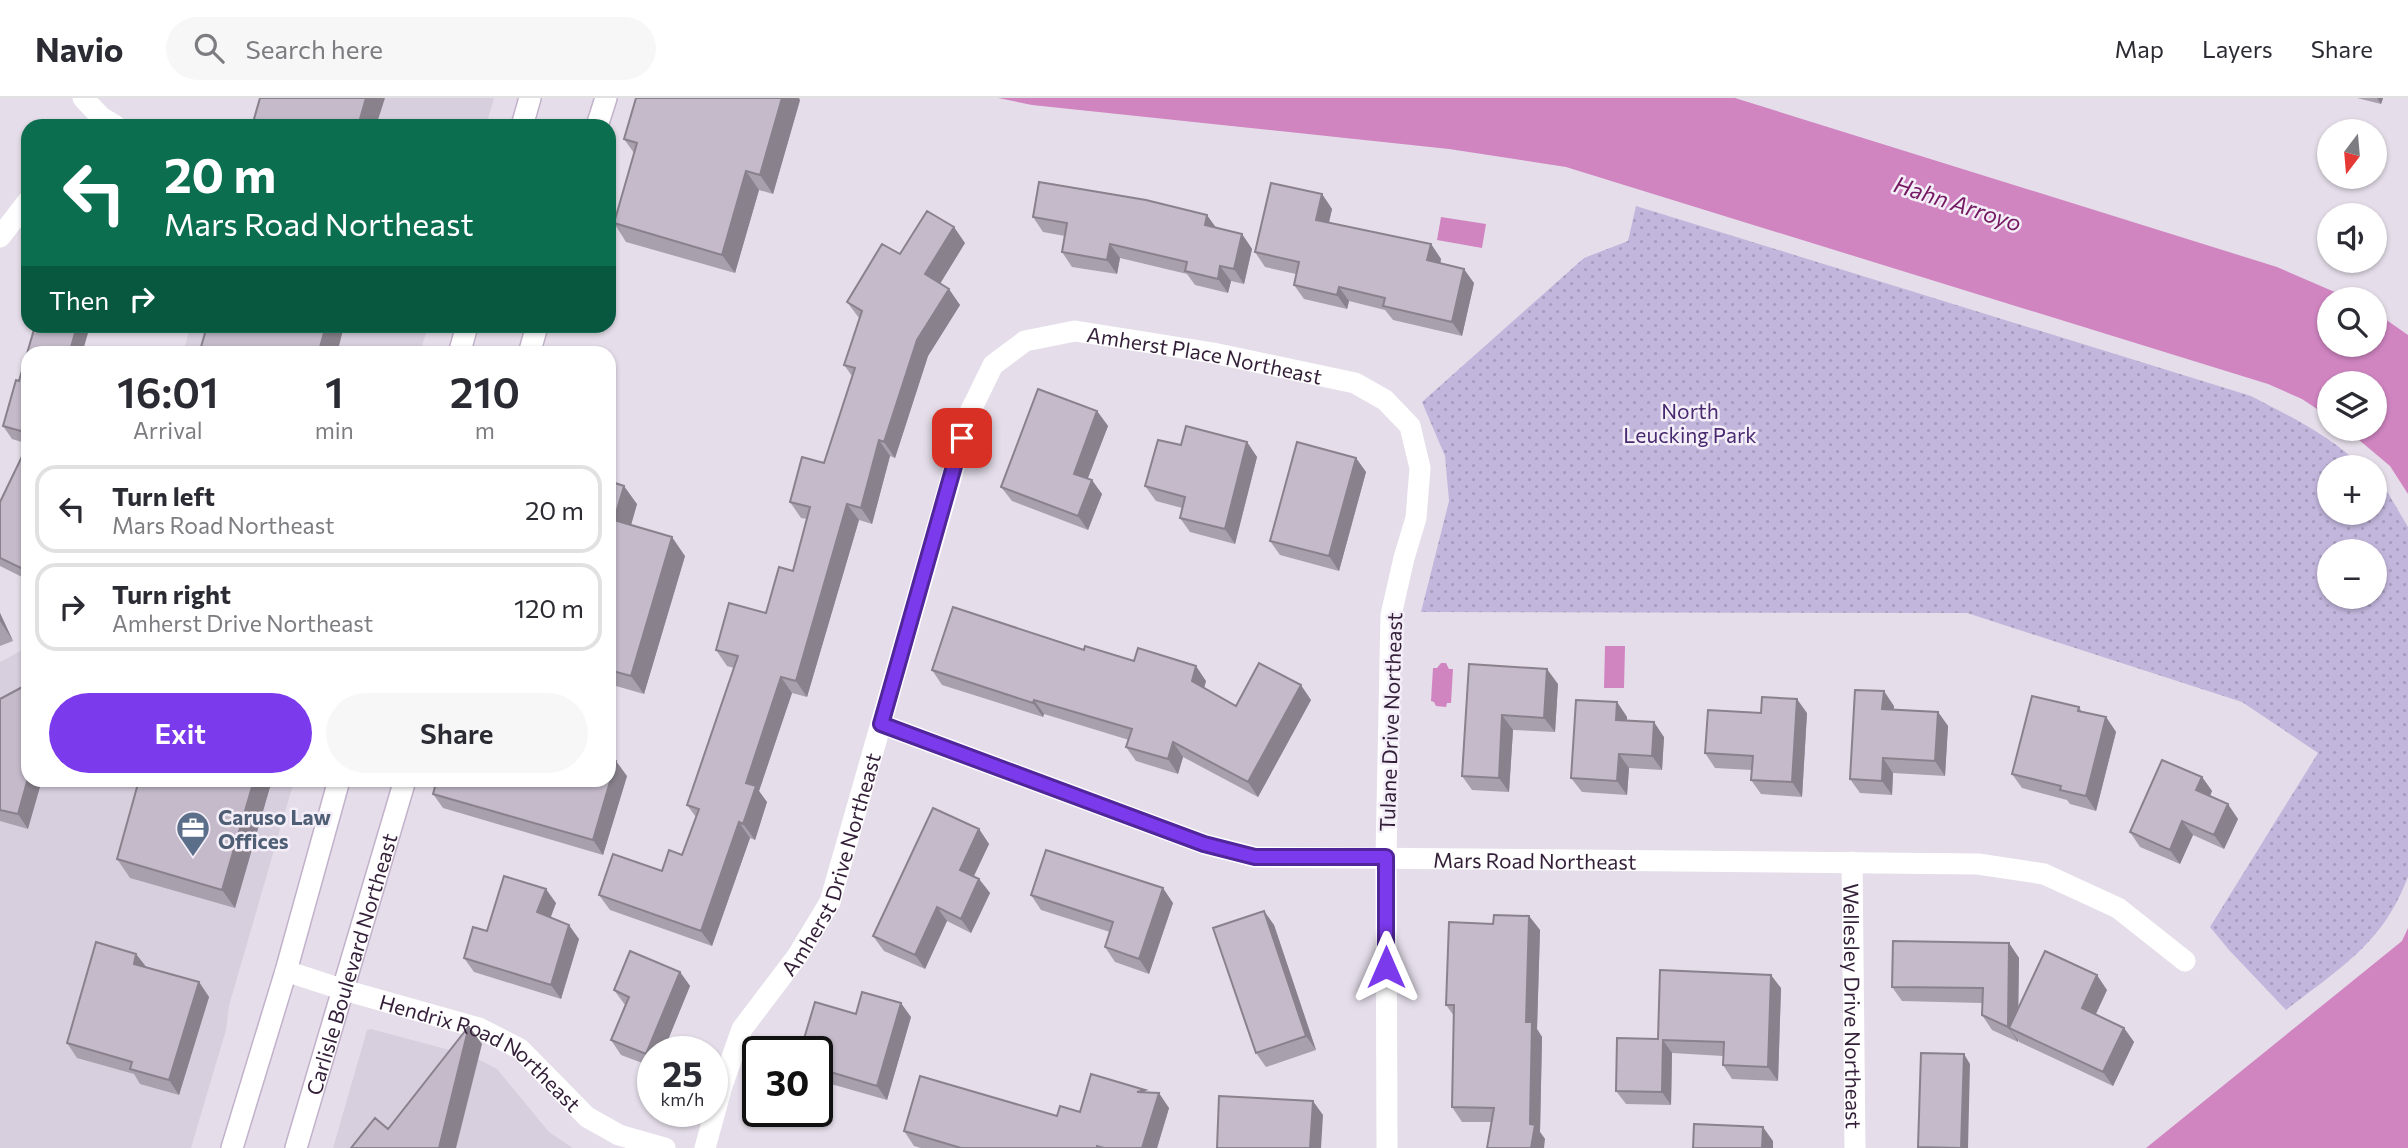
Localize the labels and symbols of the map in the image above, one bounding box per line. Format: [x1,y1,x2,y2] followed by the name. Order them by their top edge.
[2317,119,2387,189] north arrow
[1891,169,2025,237] water label: Hahn Arroyo
[1085,321,1325,388] street label: Amherst Place Northeast
[1623,398,1757,447] park label: North Leucking Park
[932,408,992,468] pin
[1374,612,1406,832] street label: Tulane Drive Northeast
[775,750,885,980] street label: Amherst Drive Northeast
[218,804,331,853] place label: Caruso Law Offices
[174,809,212,858] office icon: Caruso Law Offices
[300,830,401,1098] street label: Carlisle Boulevard Northeast
[1433,846,1637,873] street label: Mars Road Northeast
[1840,883,1867,1129] street label: Wellesley Drive Northeast
[1349,930,1423,1004] position arrow
[377,988,586,1116] street label: Hendrix Road Northeast
[742,1036,833,1127] speed limit sign: 30

